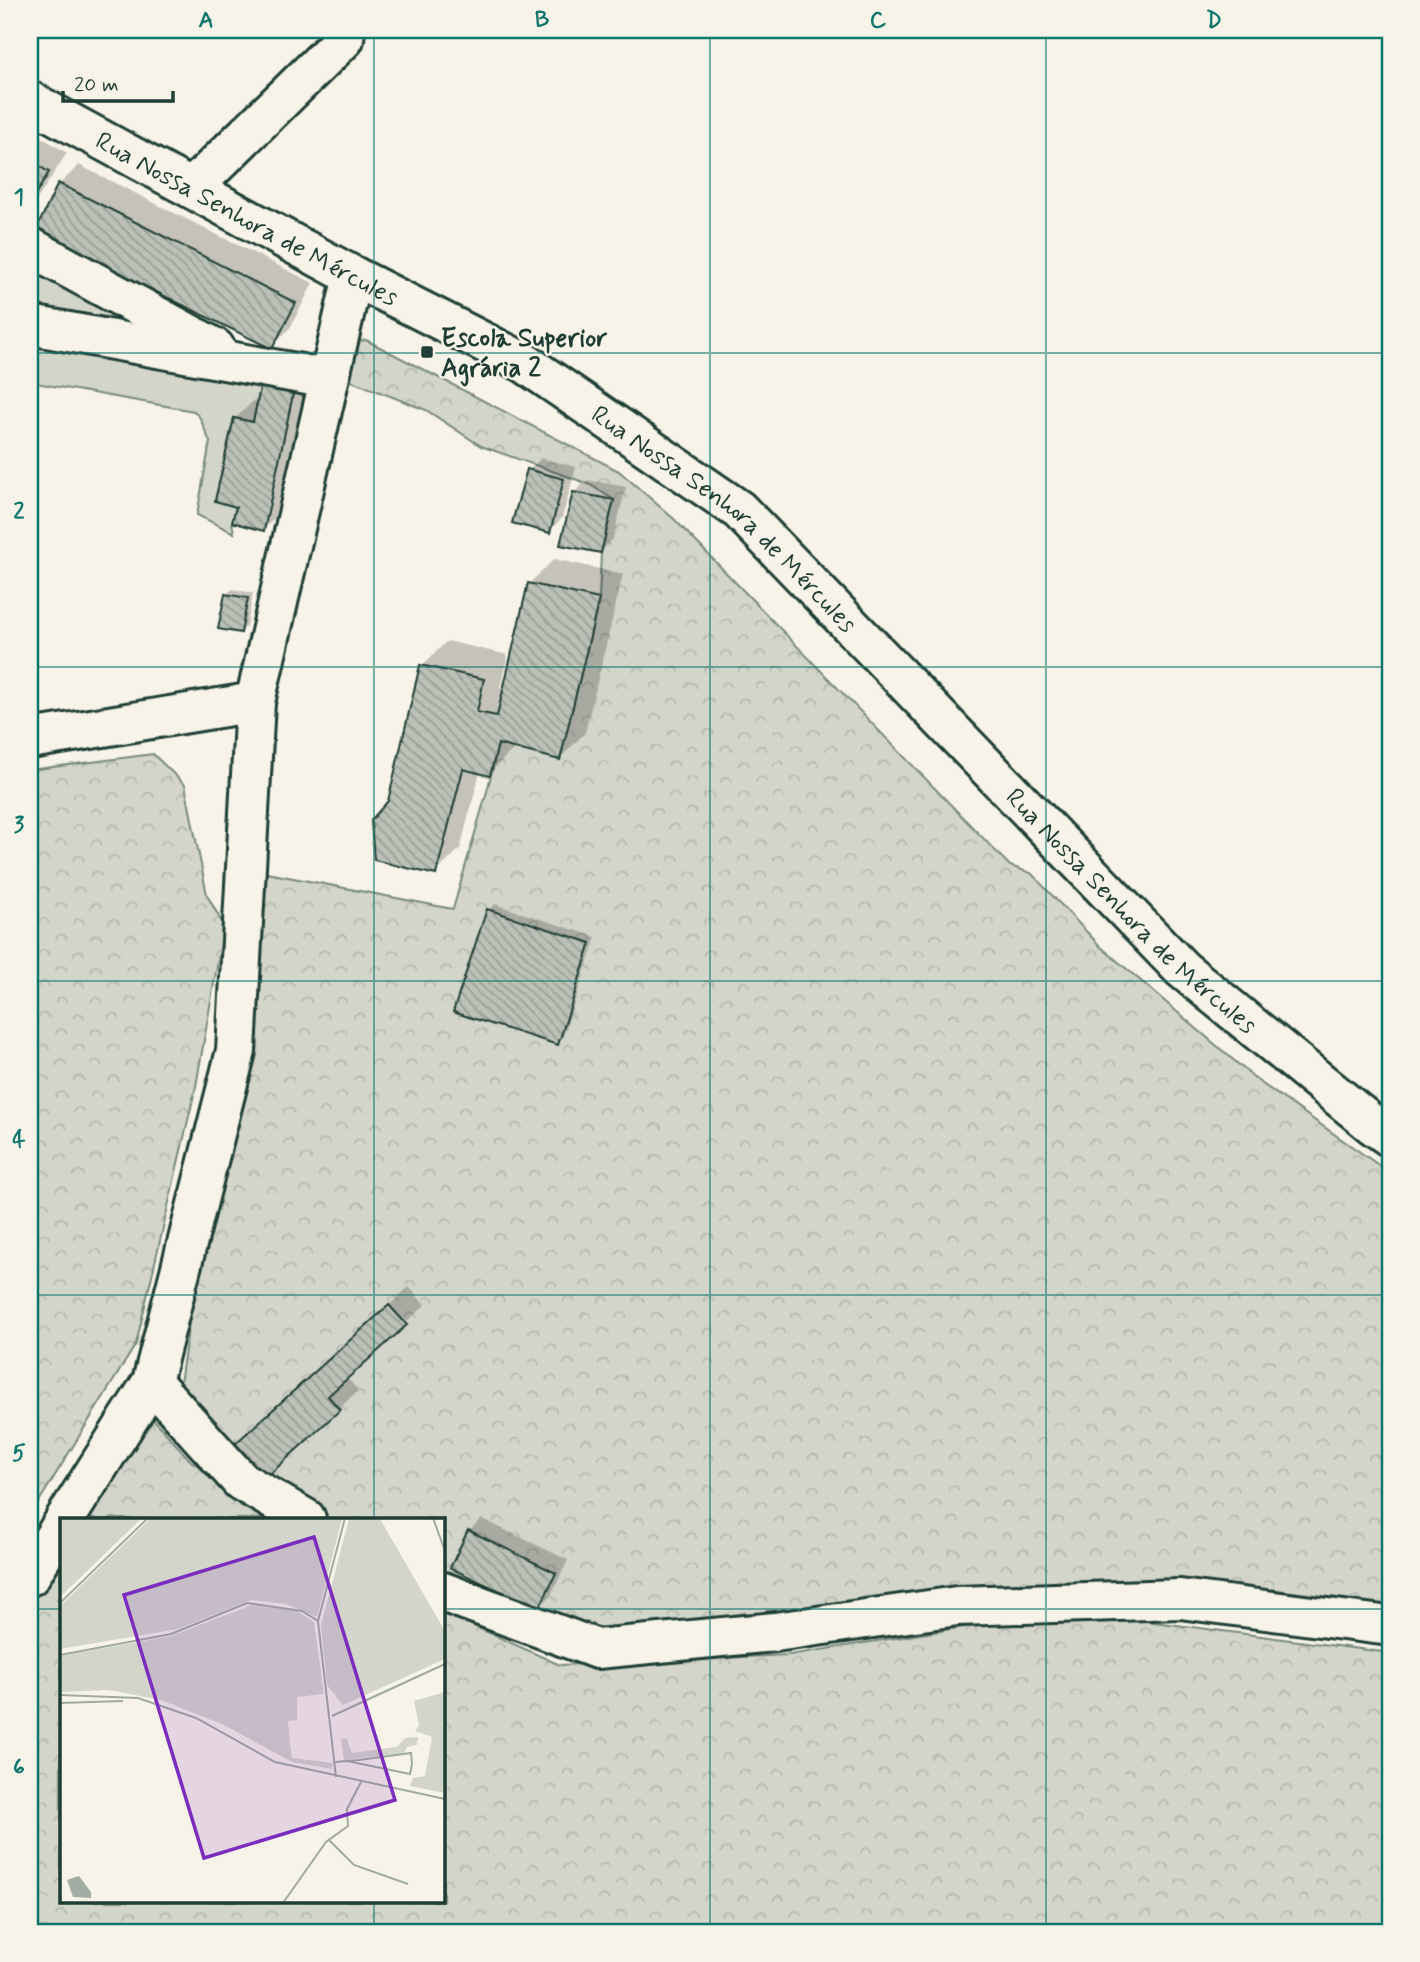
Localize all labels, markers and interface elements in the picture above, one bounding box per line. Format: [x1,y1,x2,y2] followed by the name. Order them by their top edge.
[198,6,214,36] text: A
[535,6,550,36] text: B
[870,6,887,36] text: C
[1206,6,1222,36] text: D
[63,60,173,104] scale bar
[74,71,119,99] text: 20 m
[89,125,404,315] street label: Rua Nossa Senhora de Mércules
[14,183,24,213] text: 1
[441,322,607,387] place label: Escola Superior Agrária 2
[419,344,435,360] marker: Escola Superior Agrária 2
[584,398,864,641] street label: Rua Nossa Senhora de Mércules
[13,497,25,527] text: 2
[997,781,1263,1042] street label: Rua Nossa Senhora de Mércules
[14,811,25,841] text: 3
[12,1125,26,1155] text: 4
[12,1439,26,1469] text: 5
[60,1518,444,1902] inset map
[13,1753,25,1783] text: 6

